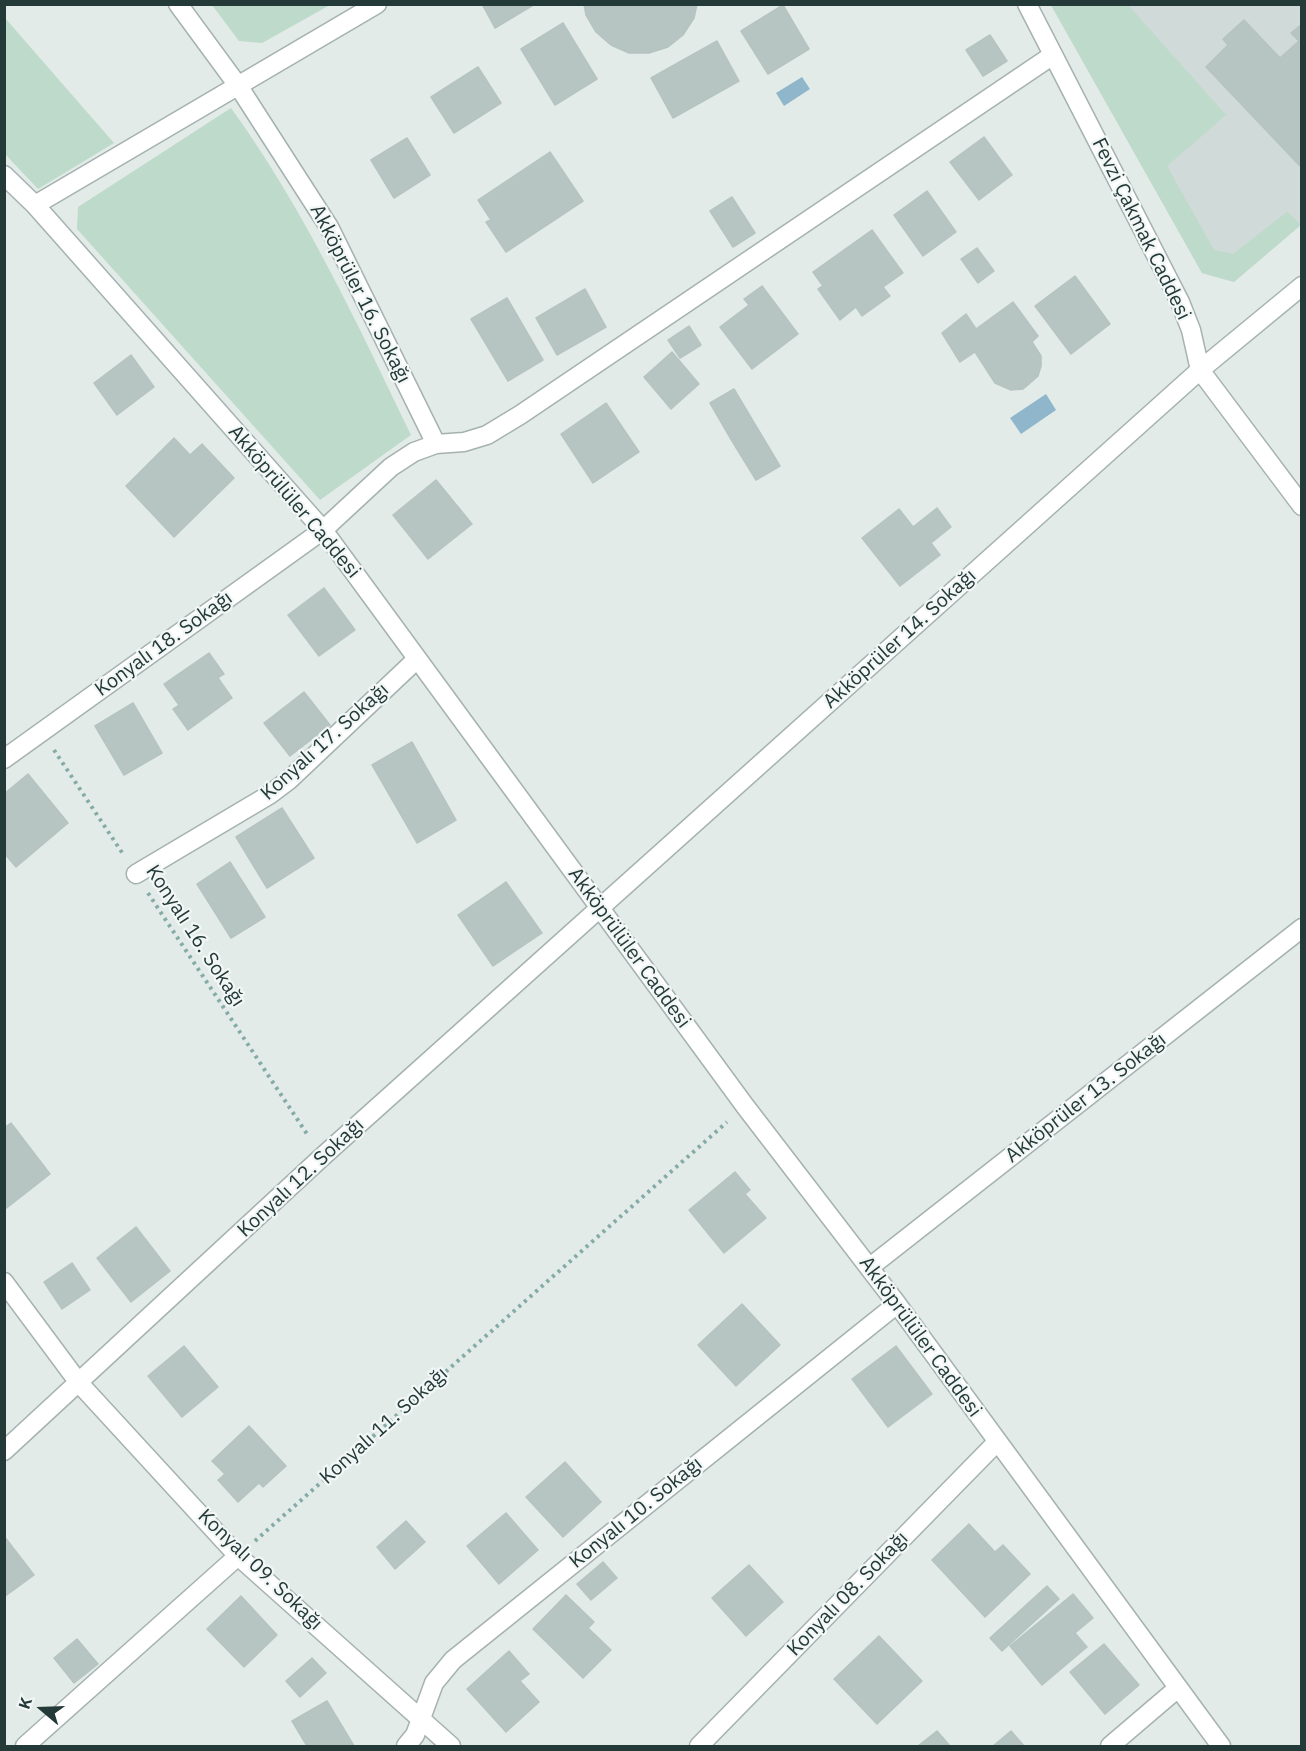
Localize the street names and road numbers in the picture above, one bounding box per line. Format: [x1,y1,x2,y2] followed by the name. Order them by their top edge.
[1087,134,1195,324] street label: Fevzi Çakmak Caddesi
[305,201,415,387] street label: Akköprüler 16. Sokağı
[223,421,365,583] street label: Akköprülüler Caddesi
[819,564,981,714] street label: Akköprüler 14. Sokağı
[91,586,237,702] street label: Konyalı 18. Sokağı
[256,678,394,806] street label: Konyalı 17. Sokağı
[140,861,250,1011] street label: Konyalı 16. Sokağı
[563,863,695,1033] street label: Akköprülüler Caddesi
[1001,1028,1171,1168] street label: Akköprüler 13. Sokağı
[233,1113,369,1243] street label: Konyalı 12. Sokağı
[854,1252,986,1422] street label: Akköprülüler Caddesi
[315,1362,453,1490] street label: Konyalı 11. Sokağı
[565,1452,707,1574] street label: Konyalı 10. Sokağı
[193,1504,327,1636] street label: Konyalı 09. Sokağı
[782,1527,914,1661] street label: Konyalı 08. Sokağı

